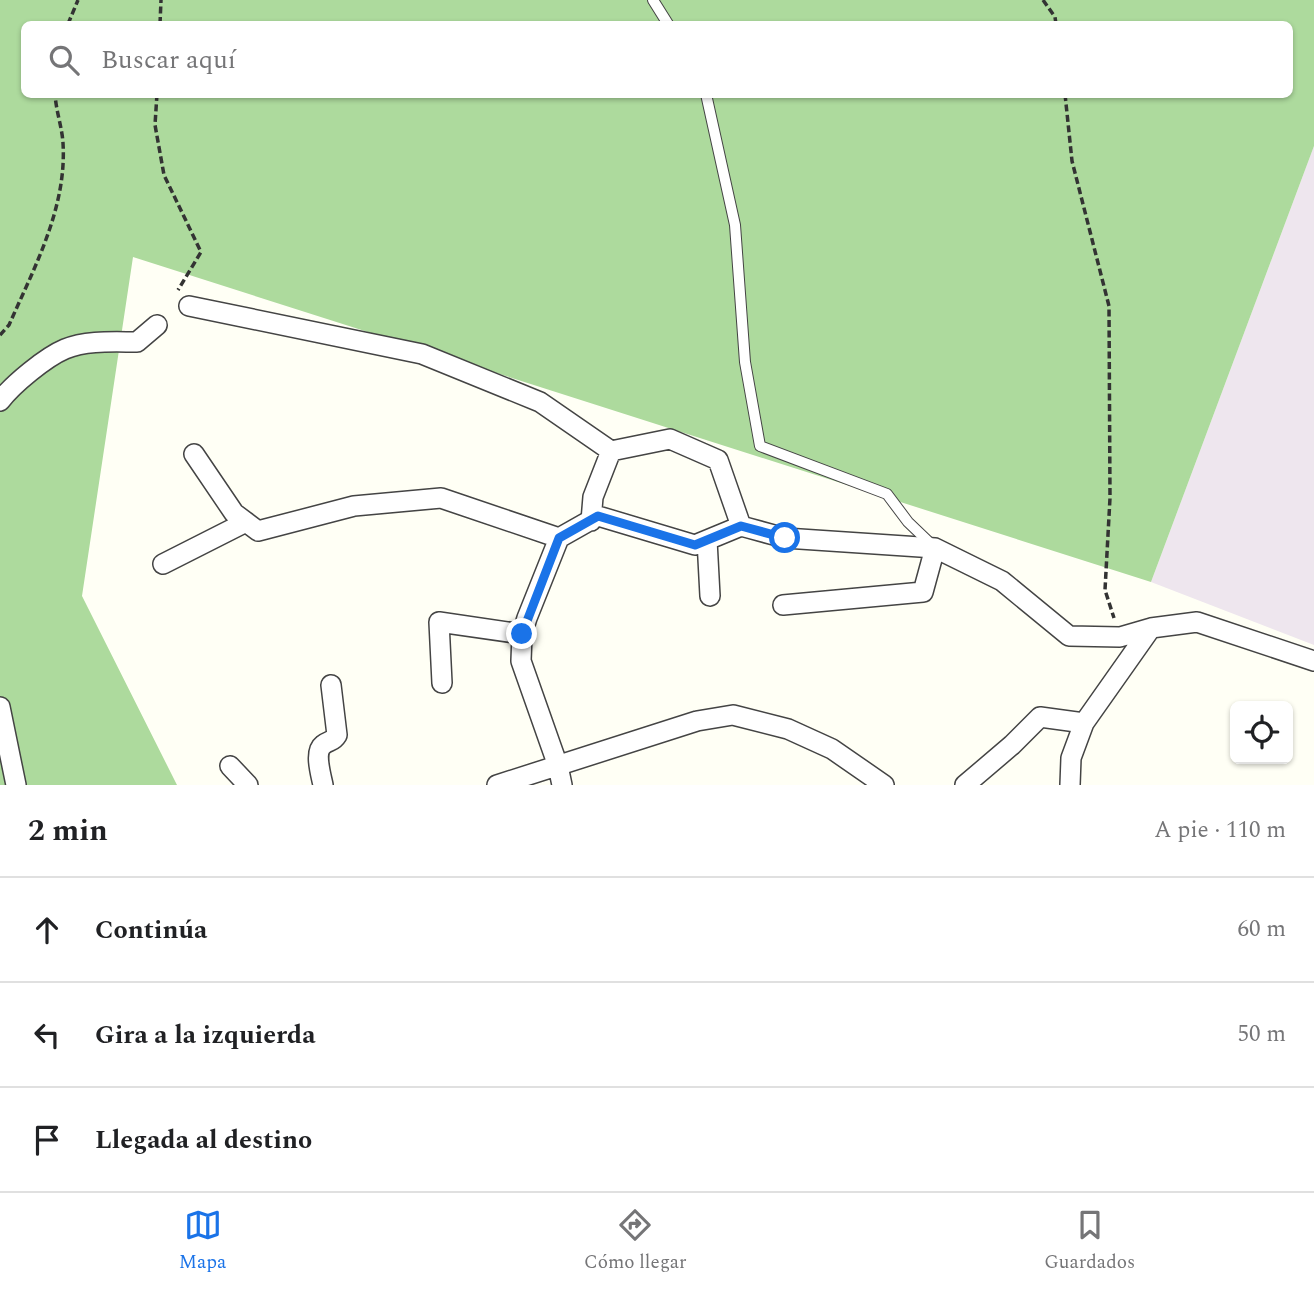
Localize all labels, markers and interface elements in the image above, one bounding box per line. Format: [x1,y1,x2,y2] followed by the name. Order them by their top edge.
[21,21,1293,98] search box
[101,40,236,80] text: Buscar aquí
[45,41,83,79] icon: search
[769,522,800,553] route start
[506,618,537,649] route end
[1230,701,1293,764] map controls
[1230,701,1293,764] button: locate
[28,808,108,854] text: 2 min
[1154,813,1286,848] text: A pie · 110 m
[95,910,207,950] text: Continúa
[28,911,66,949] icon: ahead
[1237,912,1286,947] text: 60 m
[95,1015,316,1055] text: Gira a la izquierda
[28,1016,66,1054] icon: left
[1237,1017,1286,1052] text: 50 m
[95,1120,312,1160] text: Llegada al destino
[28,1121,66,1159] icon: arrive
[179,1206,226,1277] tab: Mapa
[584,1206,687,1277] tab: Cómo llegar
[1044,1206,1135,1277] tab: Guardados

